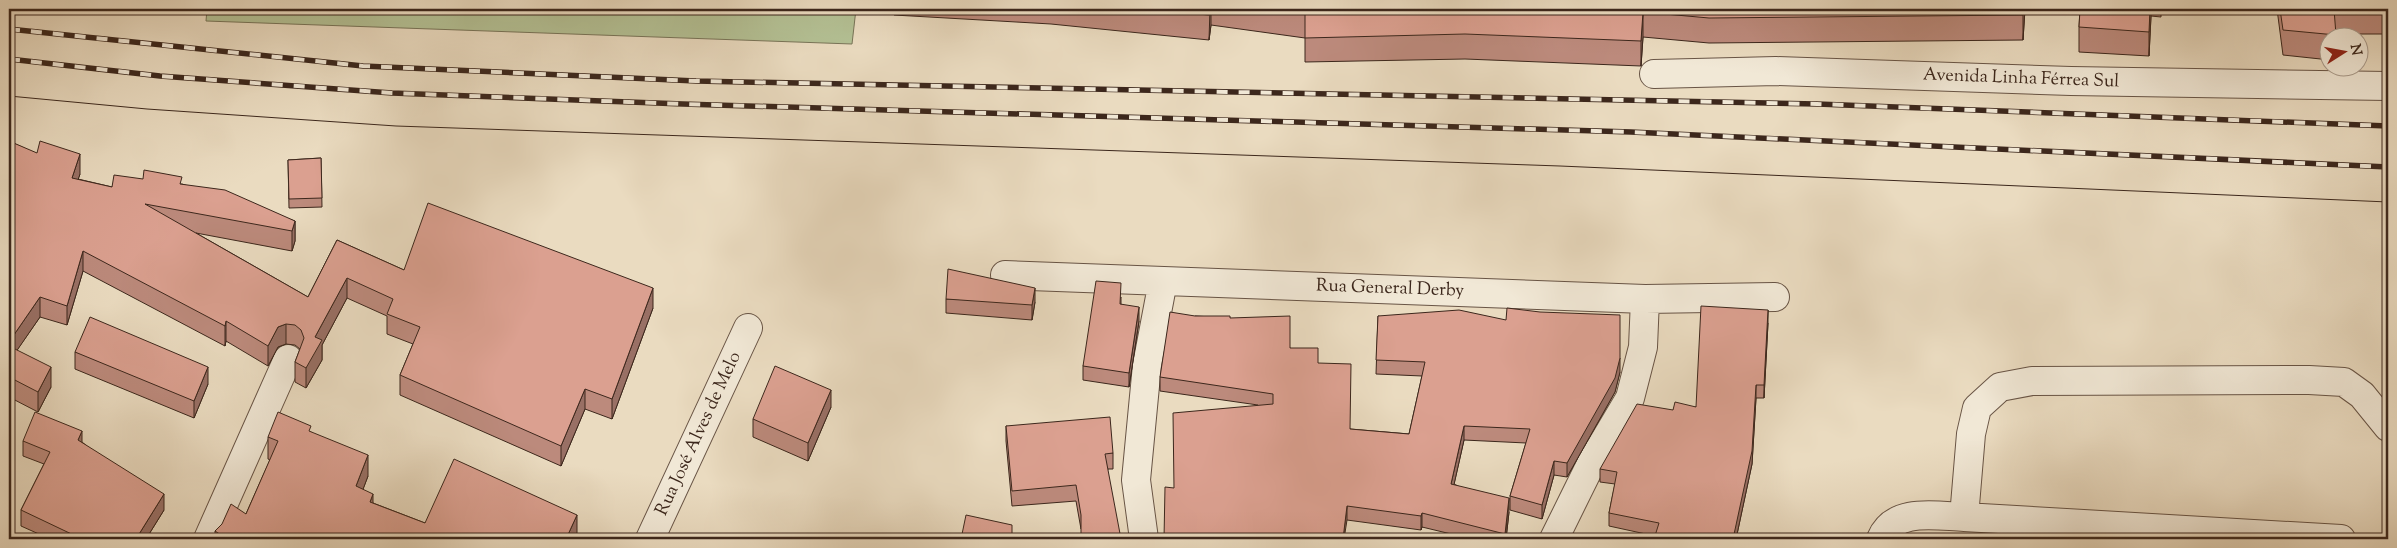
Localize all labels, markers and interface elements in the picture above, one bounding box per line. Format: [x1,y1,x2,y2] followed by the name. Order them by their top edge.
[2320,28,2370,78] north arrow
[2344,43,2366,57] text: N
[1922,63,2120,95] street label: Avenida Linha Férrea Sul
[1315,273,1465,305] street label: Rua General Derby
[650,348,749,520] street label: Rua José Alves de Melo

